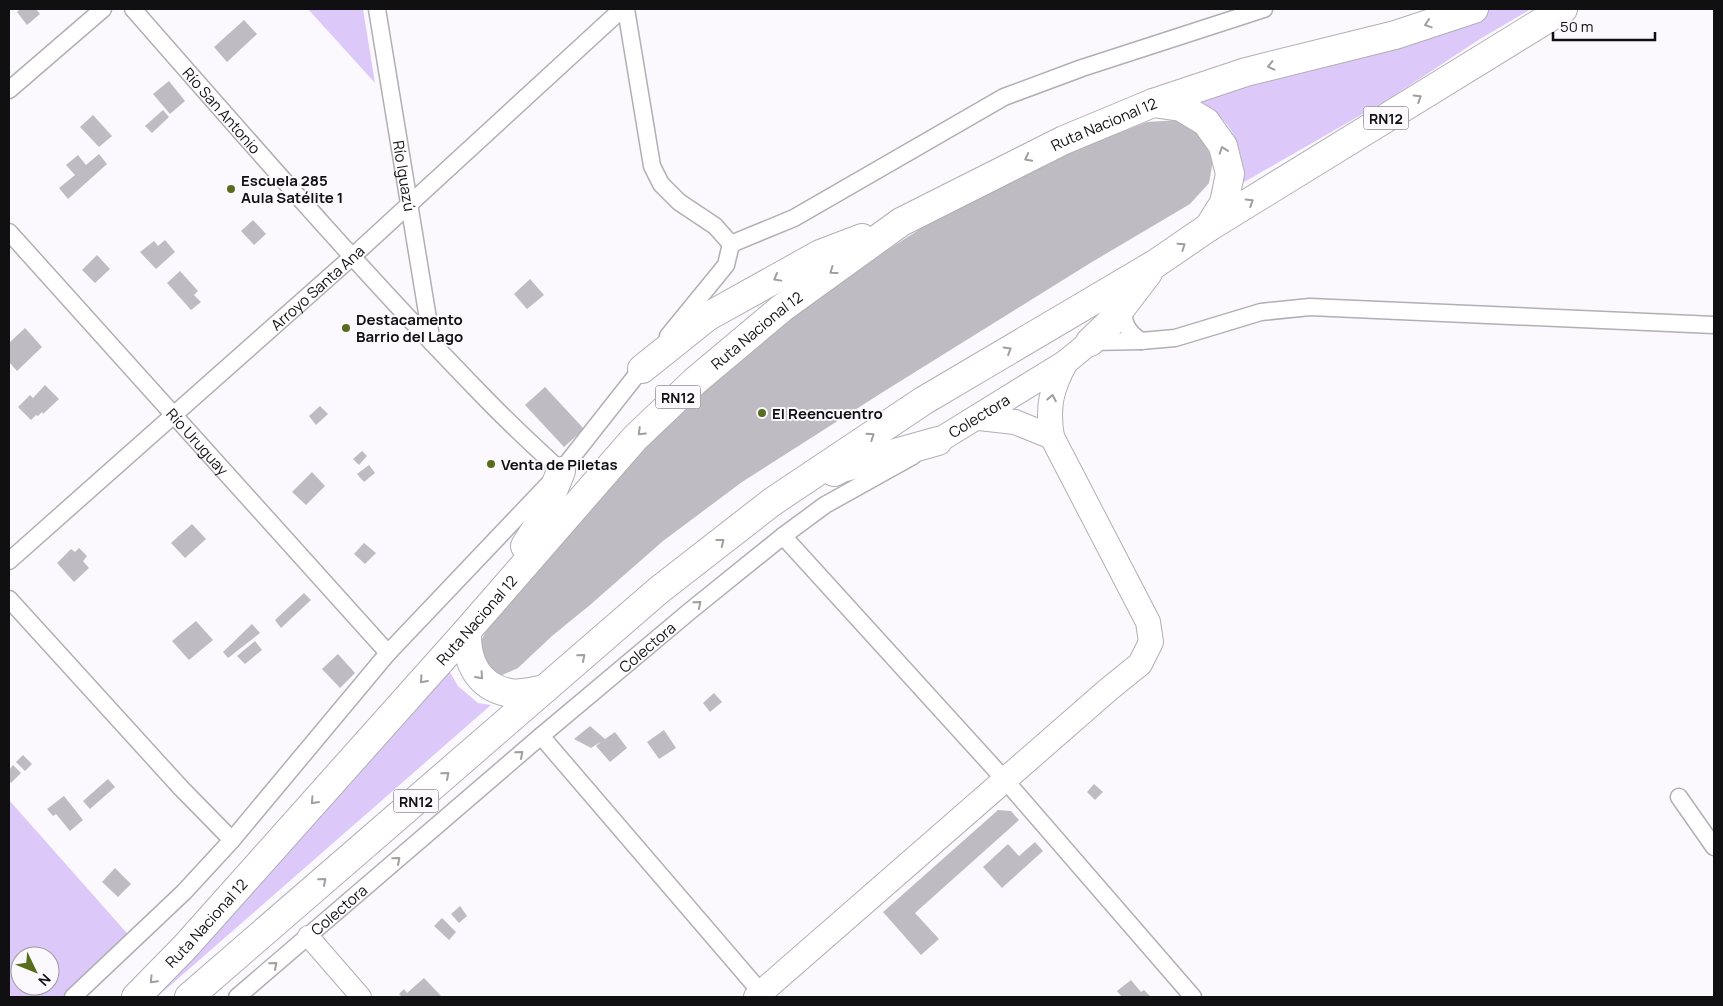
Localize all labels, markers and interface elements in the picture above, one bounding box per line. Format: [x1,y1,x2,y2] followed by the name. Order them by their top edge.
[1553,10,1656,42] scale bar
[1560,16,1594,37] text: 50 m
[1424,18,1433,28] one-way arrow
[1267,60,1275,71] one-way arrow
[178,63,266,158] street label: Río San Antonio
[1047,92,1160,155] street label: Ruta Nacional 12
[1413,95,1422,105] one-way arrow
[1364,106,1408,130] road number: RN12
[388,139,421,213] street label: Río Iguazú
[1219,146,1229,155] one-way arrow
[1024,152,1033,162] one-way arrow
[241,170,343,208] place label: Escuela 285 Aula Satélite 1
[225,183,237,195] marker: Escuela 285 Aula Satélite 1
[1245,198,1254,208] one-way arrow
[266,240,369,335] street label: Arroyo Santa Ana
[1176,243,1185,252] one-way arrow
[830,266,839,274] one-way arrow
[773,272,782,282] one-way arrow
[706,286,807,374] street label: Ruta Nacional 12
[356,309,463,347] place label: Destacamento Barrio del Lago
[340,322,352,334] marker: Destacamento Barrio del Lago
[1003,347,1012,357] one-way arrow
[656,386,700,408] road number: RN12
[944,389,1013,443] street label: Colectora
[1046,394,1056,403] one-way arrow
[772,403,883,424] place label: El Reencuentro
[162,404,233,480] street label: Río Uruguay
[756,407,768,419] marker: El Reencuentro
[638,426,647,435] one-way arrow
[865,433,874,442] one-way arrow
[501,454,618,475] place label: Venta de Piletas
[485,458,497,470] marker: Venta de Piletas
[715,539,724,547] one-way arrow
[431,571,522,669] street label: Ruta Nacional 12
[693,601,702,610] one-way arrow
[614,617,680,677] street label: Colectora
[576,654,585,662] one-way arrow
[475,670,484,679] one-way arrow
[420,675,429,684] one-way arrow
[515,750,524,759] one-way arrow
[440,771,449,780] one-way arrow
[394,789,438,812] road number: RN12
[311,796,320,805] one-way arrow
[392,856,401,865] one-way arrow
[160,874,252,972] street label: Ruta Nacional 12
[317,878,326,887] one-way arrow
[306,880,371,940] street label: Colectora
[10,946,60,996] north arrow
[268,963,277,971] one-way arrow
[34,970,55,990] text: N
[150,974,159,983] one-way arrow

